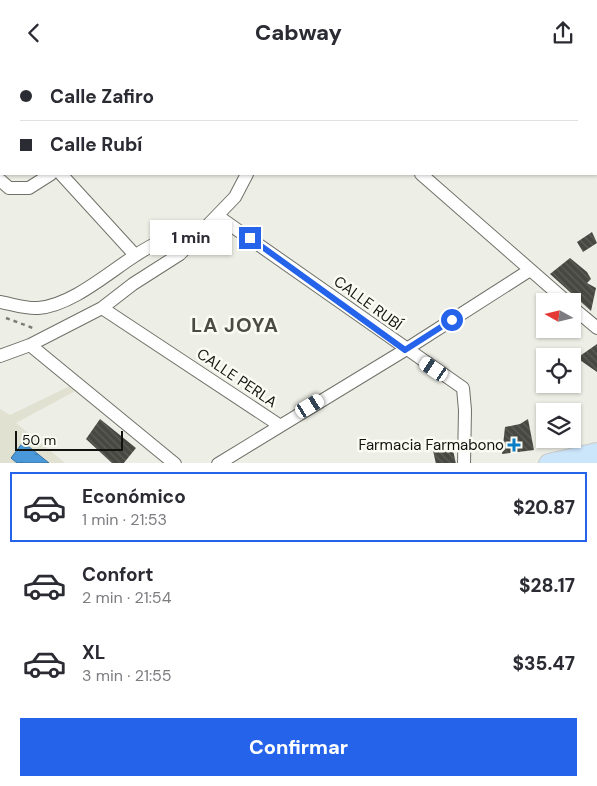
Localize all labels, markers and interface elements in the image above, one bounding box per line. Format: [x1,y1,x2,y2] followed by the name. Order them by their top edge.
[255,18,342,47] text: Cabway
[20,19,48,47] icon: back
[549,19,577,47] icon: share
[50,84,154,109] text: Calle Zafiro
[50,132,142,157] text: Calle Rubí
[150,221,232,255] callout: 1 min
[171,227,211,248] text: 1 min
[239,227,261,249] route end
[330,271,407,335] street label: CALLE RUBÍ
[536,293,581,337] north arrow
[536,293,581,448] map controls
[441,309,463,331] route start
[191,312,279,338] district label: LA JOYA
[193,344,281,412] street label: CALLE PERLA
[536,348,581,393] button: locate
[417,354,450,384] car
[293,392,326,420] car
[536,403,581,448] button: layers
[15,428,122,452] scale bar
[22,431,56,449] text: 50 m
[358,435,504,455] place label: Farmacia Farmabono
[508,439,520,451] marker: Farmacia Farmabono
[82,484,186,509] text: Económico
[22,485,67,530] icon: car
[513,495,575,520] text: $20.87
[82,509,167,530] text: 1 min · 21:53
[82,562,154,587] text: Confort
[22,563,67,608] icon: car
[519,573,575,598] text: $28.17
[82,587,171,608] text: 2 min · 21:54
[82,640,105,665] text: XL
[22,641,67,686] icon: car
[513,651,575,676] text: $35.47
[82,665,172,686] text: 3 min · 21:55
[20,718,577,776] button: Confirmar

